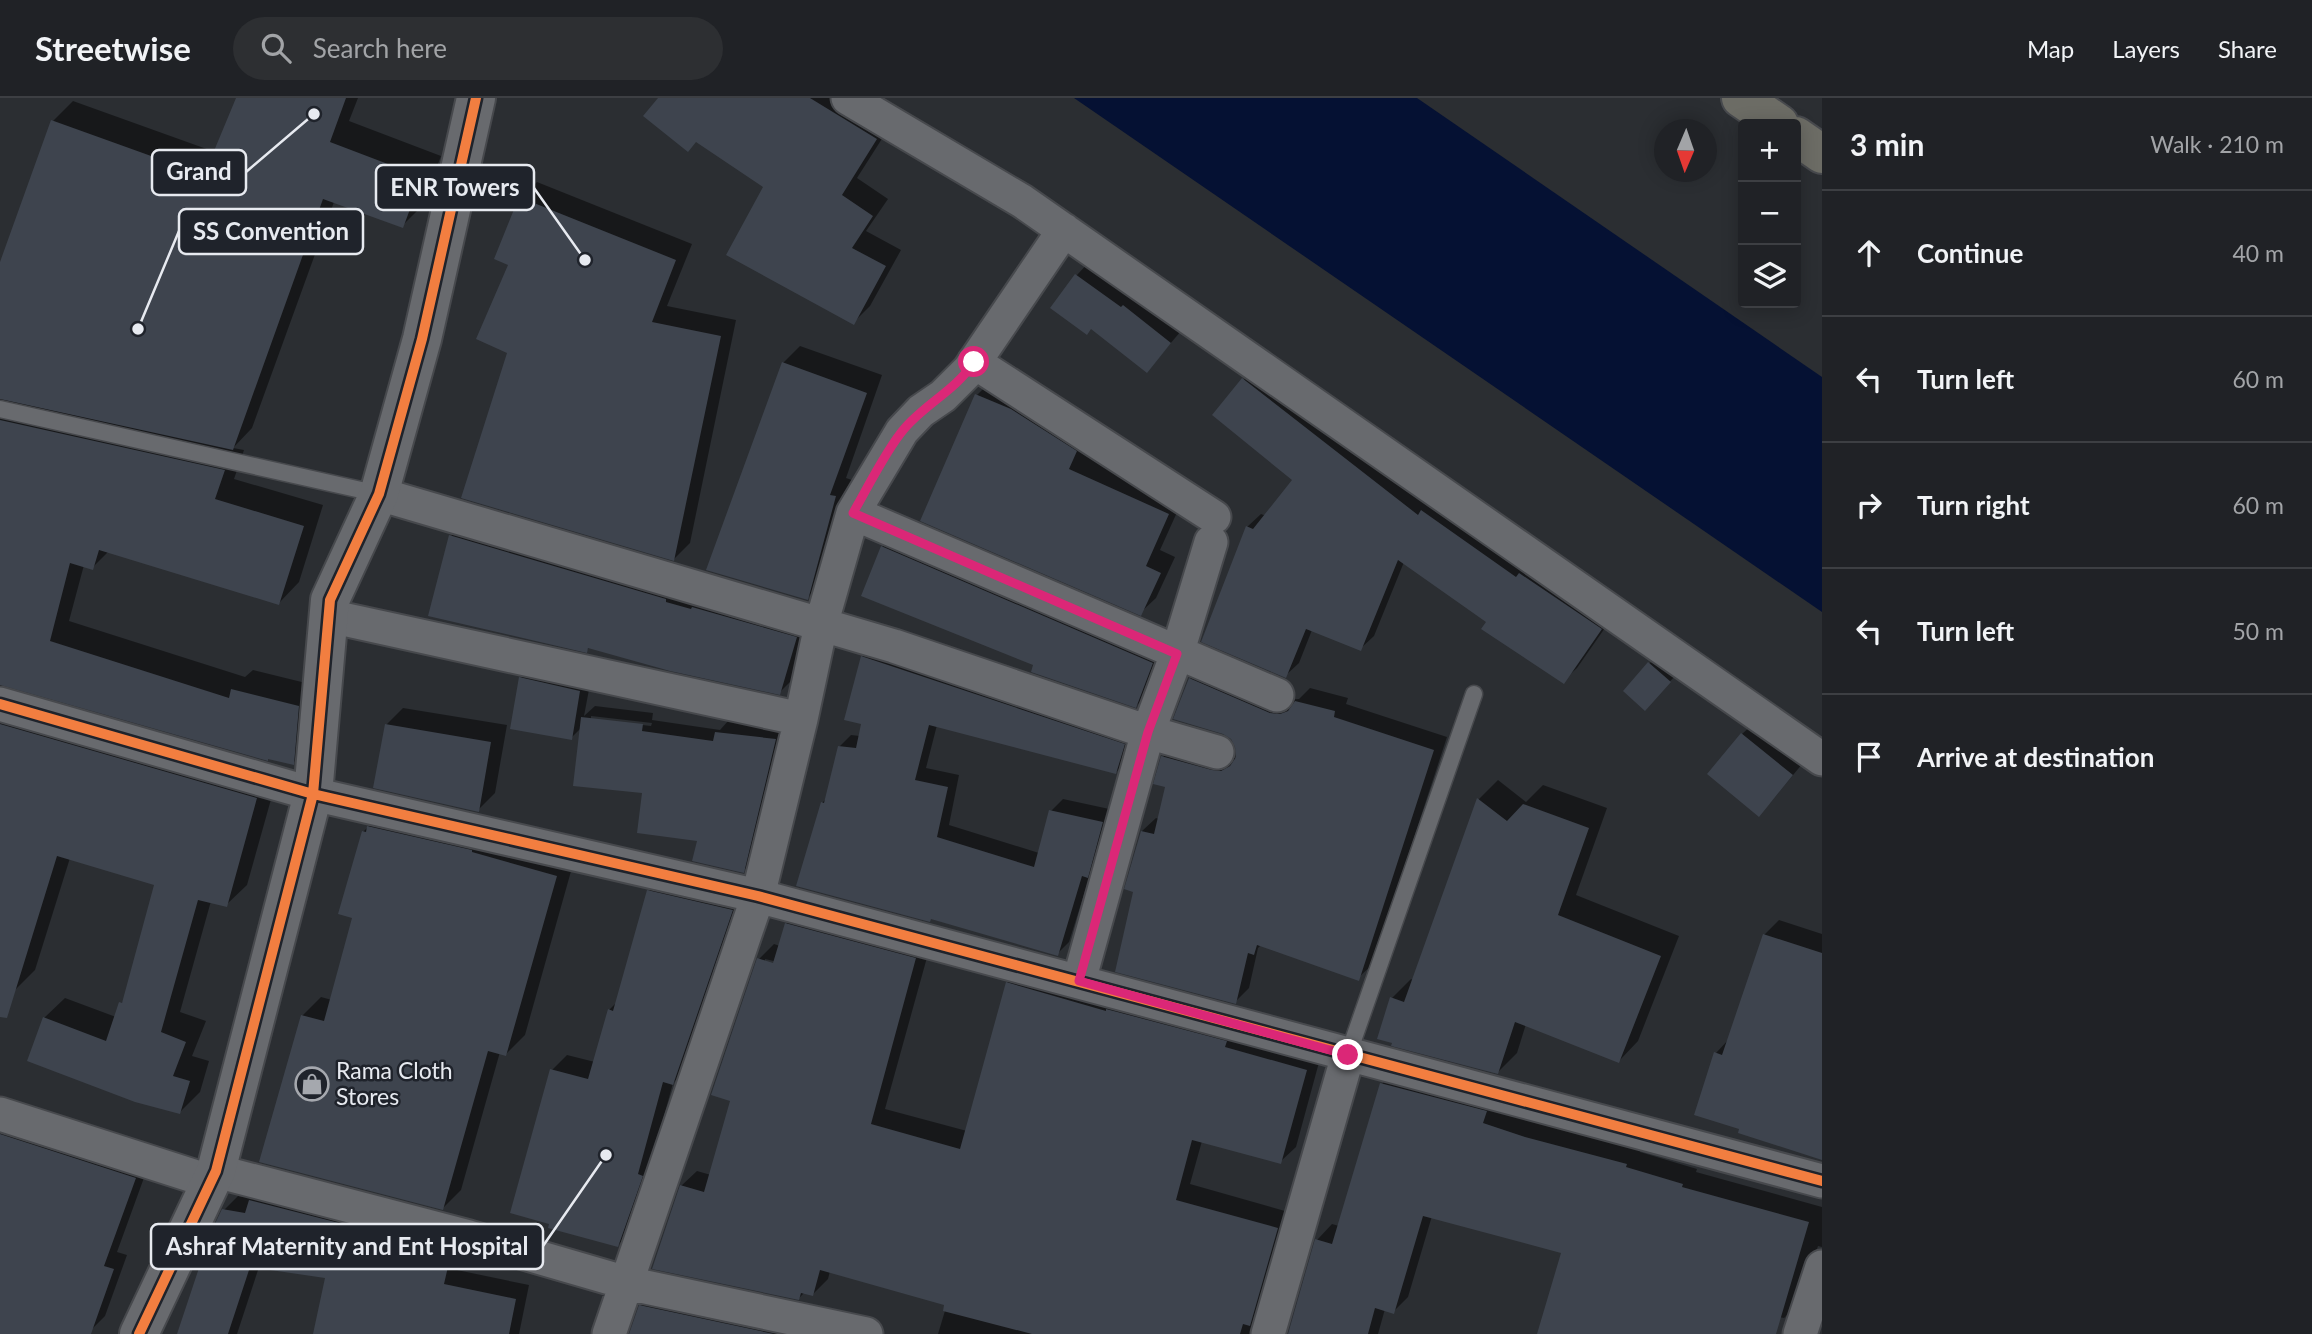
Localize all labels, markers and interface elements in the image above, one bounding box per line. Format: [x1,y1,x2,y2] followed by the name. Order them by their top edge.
[233,17,723,80] search box
[35,28,191,68] text: Streetwise
[257,29,295,67] icon: search
[313,32,447,64] text: Search here
[2027,34,2074,63] text: Map
[2112,34,2180,63] text: Layers
[2218,34,2277,63] text: Share
[1654,119,1717,182] north arrow
[1738,119,1801,308] map controls
[1738,119,1801,182] button: +
[1850,126,1924,162] text: 3 min
[2150,130,2284,158] text: Walk · 210 m
[152,150,246,195] callout: Grand
[166,156,232,185] text: Grand
[376,165,534,210] callout: ENR Towers
[390,172,520,201] text: ENR Towers
[1738,182,1801,245] button: −
[179,209,363,254] callout: SS Convention
[193,216,349,245] text: SS Convention
[1850,234,1888,272] icon: ahead
[1917,237,2023,269] text: Continue
[2233,239,2284,267] text: 40 m
[1738,245,1801,308] button: layers
[958,346,989,377] route start
[1850,360,1888,398] icon: left
[1917,363,2014,395] text: Turn left
[2233,365,2284,393] text: 60 m
[1850,486,1888,524] icon: right
[1917,489,2030,521] text: Turn right
[2233,491,2284,519] text: 60 m
[1850,612,1888,650] icon: left
[1917,615,2014,647] text: Turn left
[2233,617,2284,645] text: 50 m
[1850,738,1888,776] icon: arrive
[1917,741,2154,773] text: Arrive at destination
[1332,1039,1363,1070] route end
[336,1056,453,1110] place label: Rama Cloth Stores
[293,1065,331,1103] shop icon: Rama Cloth Stores
[151,1224,543,1269] callout: Ashraf Maternity and Ent Hospital
[164,1231,529,1260] text: Ashraf Maternity and Ent Hospital

